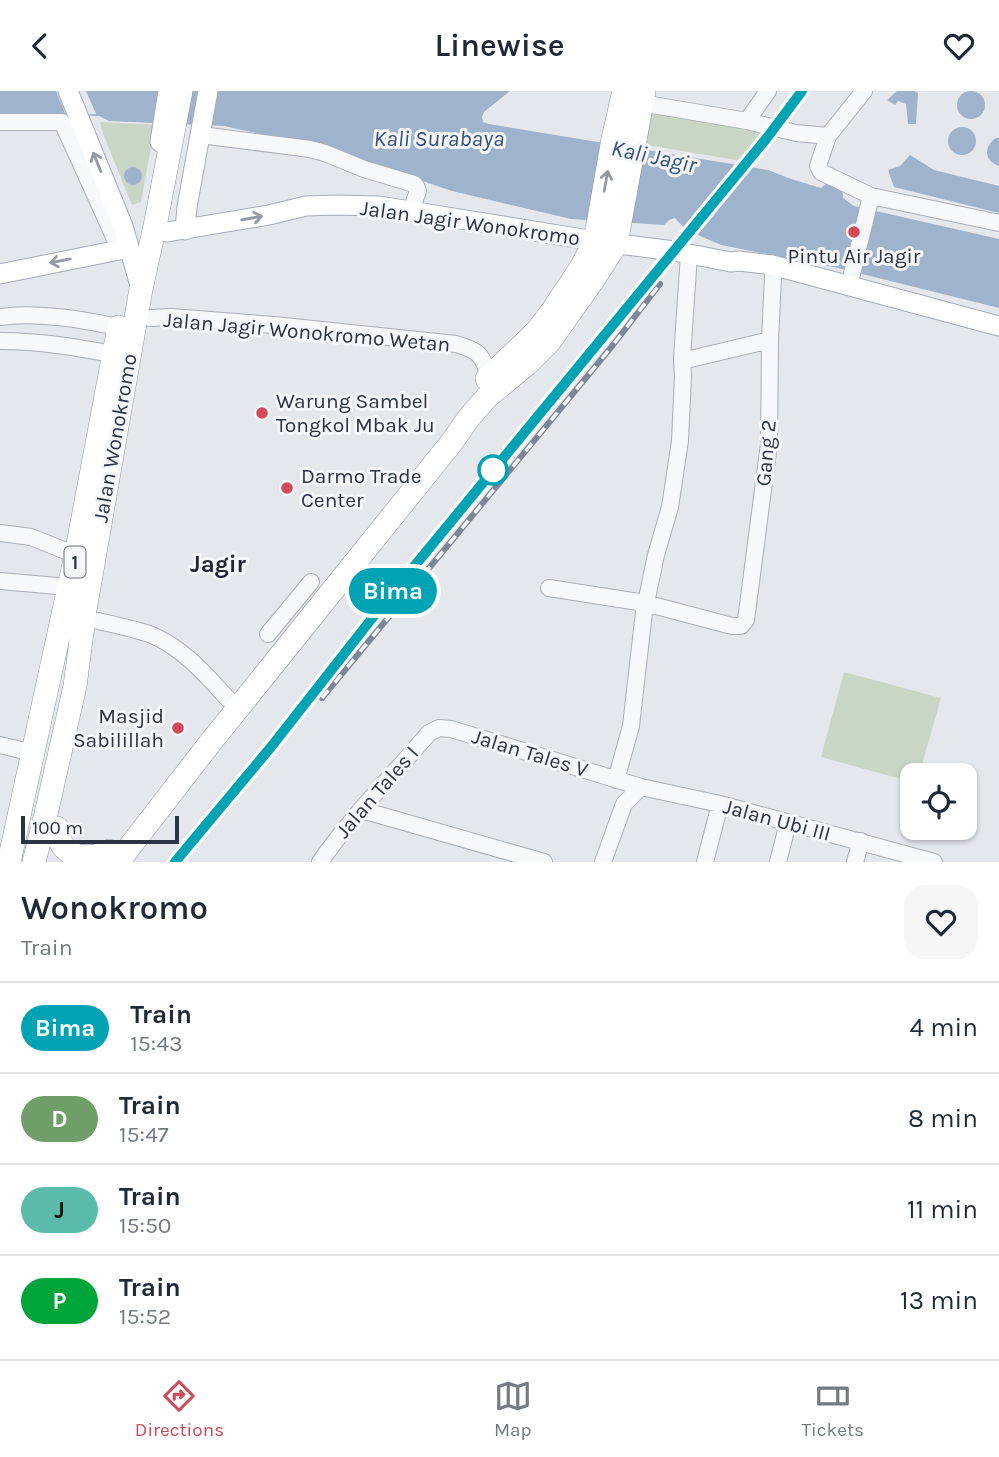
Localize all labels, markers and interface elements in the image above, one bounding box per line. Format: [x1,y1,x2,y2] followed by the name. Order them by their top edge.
[21,27,59,65] icon: back
[434,27,565,64] text: Linewise
[940,27,978,65] icon: heart
[374,125,504,152] water label: Kali Surabaya
[609,134,700,179] water label: Kali Jagir
[89,151,102,173] one-way arrow
[600,170,613,193] one-way arrow
[359,196,581,250] street label: Jalan Jagir Wonokromo
[240,210,263,224] one-way arrow
[846,224,862,240] marker: Pintu Air Jagir
[788,244,921,268] place label: Pintu Air Jagir
[49,255,72,268] one-way arrow
[163,308,451,356] street label: Jalan Jagir Wonokromo Wetan
[88,352,142,524] street label: Jalan Wonokromo
[276,389,435,437] place label: Warung Sambel Tongkol Mbak Ju
[254,405,270,421] marker: Warung Sambel Tongkol Mbak Ju
[751,419,781,487] street label: Gang 2
[478,455,508,485] unlabelled marker
[301,464,421,512] place label: Darmo Trade Center
[279,480,295,496] marker: Darmo Trade Center
[64,547,86,577] road number: 1
[190,550,247,578] district label: Jagir
[344,568,442,614] line badge: Bima
[363,577,423,605] text: Bima
[73,704,164,752] place label: Masjid Sabilillah
[170,720,186,736] marker: Masjid Sabilillah
[469,724,591,782] street label: Jalan Tales V
[331,741,423,843] street label: Jalan Tales I
[900,763,977,840] map controls
[900,763,977,840] button: locate
[721,794,833,846] street label: Jalan Ubi III
[21,813,178,845] scale bar
[32,817,83,839] text: 100 m
[904,885,978,959] button: heart
[21,889,208,927] text: Wonokromo
[21,934,73,961] text: Train
[130,999,192,1030] text: Train
[910,1012,978,1043] text: 4 min
[35,1014,95,1042] text: Bima
[130,1030,183,1057] text: 15:43
[119,1090,181,1121] text: Train
[908,1103,978,1134] text: 8 min
[51,1105,68,1133] text: D
[119,1121,169,1148] text: 15:47
[119,1181,181,1212] text: Train
[907,1194,978,1225] text: 11 min
[54,1196,65,1224] text: J
[119,1212,172,1239] text: 15:50
[119,1272,181,1303] text: Train
[900,1285,978,1316] text: 13 min
[53,1287,66,1315] text: P
[119,1303,171,1330] text: 15:52
[135,1377,224,1441] tab: Directions
[494,1377,532,1441] tab: Map
[802,1377,864,1441] tab: Tickets

